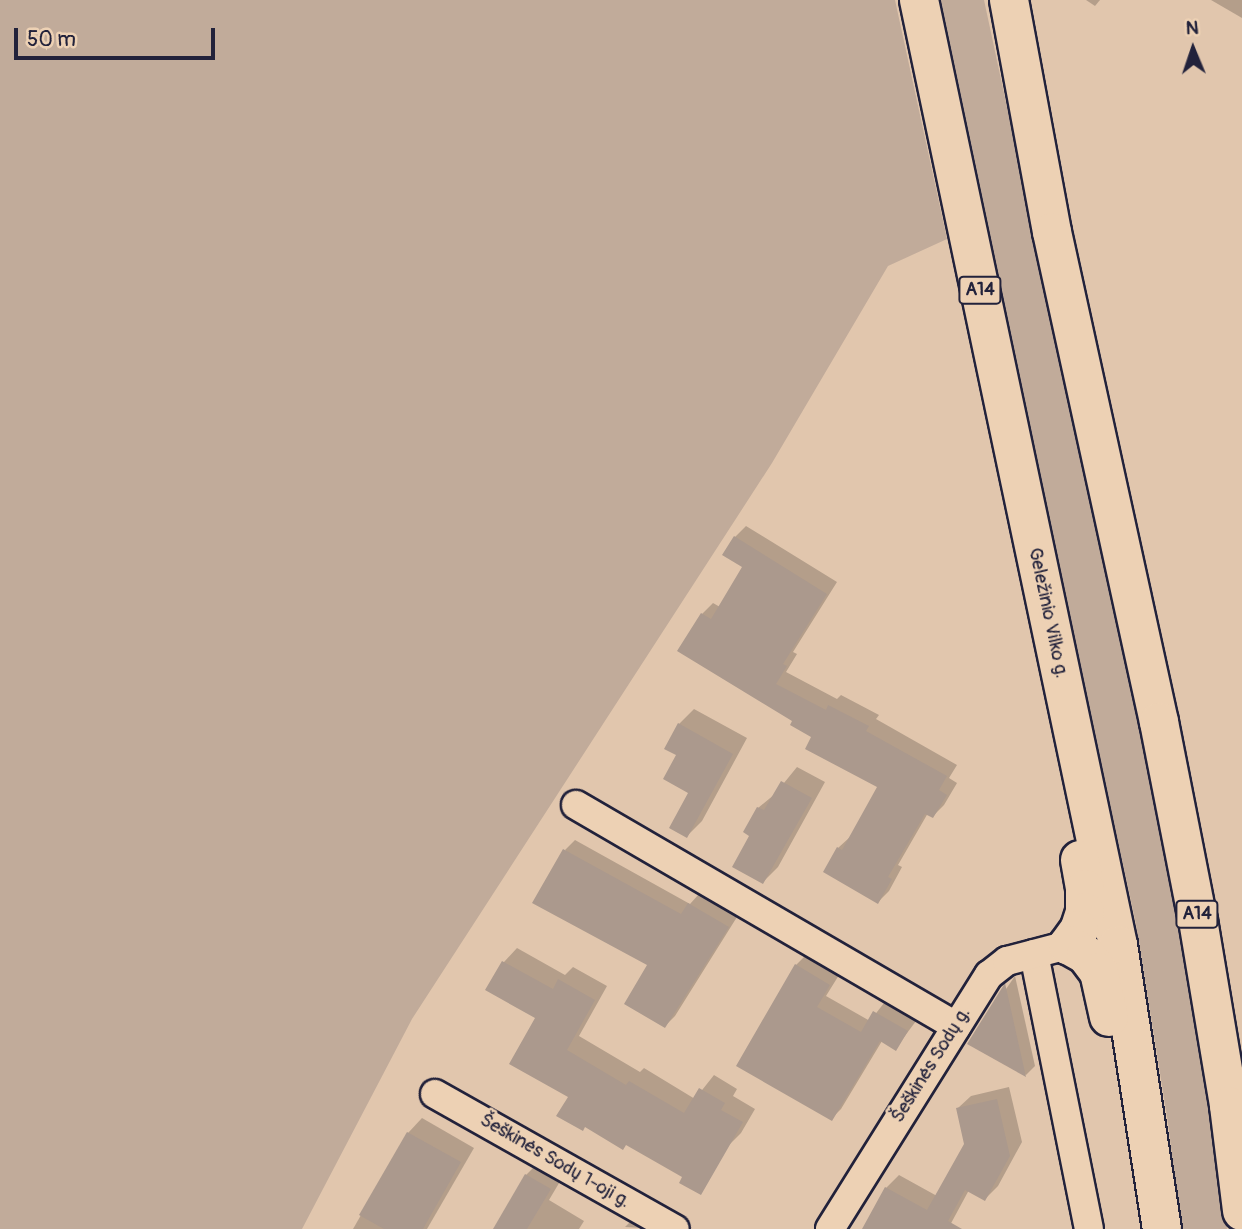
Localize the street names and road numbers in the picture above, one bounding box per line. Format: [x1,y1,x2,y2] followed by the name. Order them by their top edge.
[957,276,1003,304] road number: A14
[1023,546,1073,680] street label: Geležinio Vilko g.
[1174,900,1220,929] road number: A14
[886,1003,976,1127] street label: Šeškinės Sodų g.
[476,1109,634,1213] street label: Šeškinės Sodų 1-oji g.

